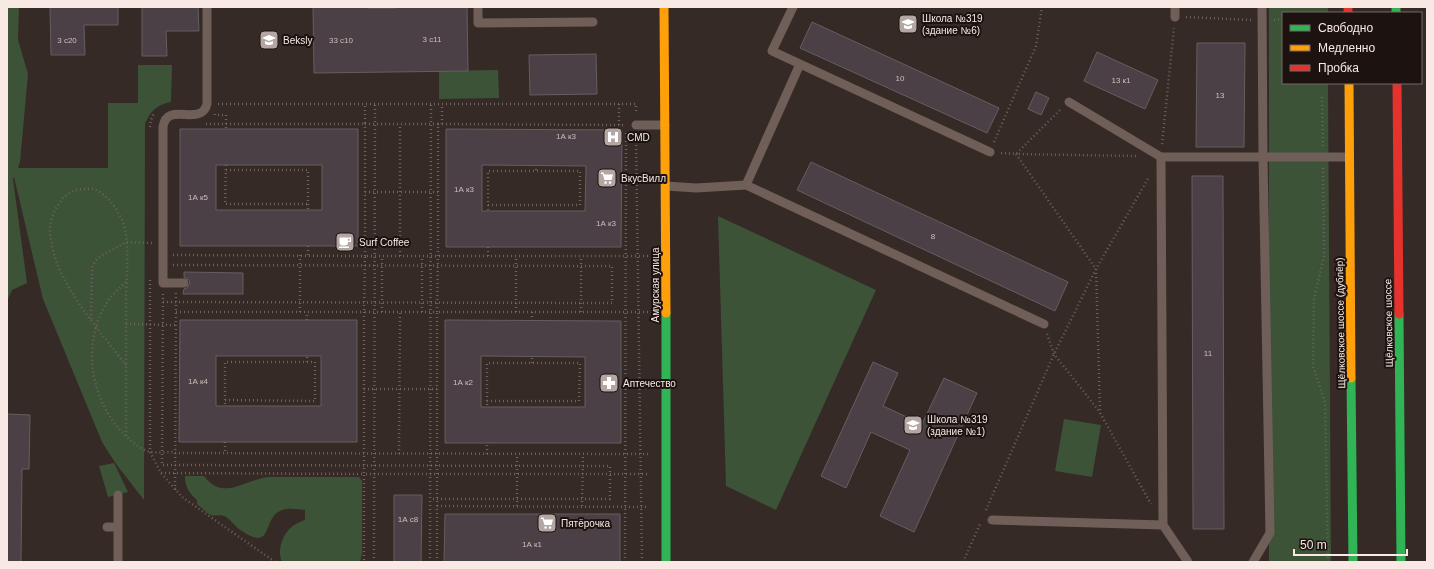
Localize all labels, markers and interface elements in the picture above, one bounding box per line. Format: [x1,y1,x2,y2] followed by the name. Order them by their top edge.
[1282,12,1422,84] legend
[897,13,919,35] school or university icon: Школа №319 (здание №6)
[922,13,983,36] place label: Школа №319 (здание №6)
[1318,21,1373,35] text: Свободно
[258,29,280,51] school or university icon: Beksly
[283,35,312,46] place label: Beksly
[423,35,442,44] house number: 3 с11
[57,36,77,45] house number: 3 с20
[329,36,354,45] house number: 33 с10
[1318,41,1375,55] text: Медленно
[1318,61,1359,75] text: Пробка
[896,74,905,83] house number: 10
[1111,76,1131,85] house number: 13 к1
[1216,91,1225,100] house number: 13
[602,126,624,148] hospital icon: CMD
[556,132,577,141] house number: 1А к3
[627,132,650,143] place label: CMD
[596,167,618,189] supermarket icon: ВкусВилл
[621,173,666,184] place label: ВкусВилл
[454,185,475,194] house number: 1А к3
[188,193,209,202] house number: 1А к5
[596,219,617,228] house number: 1А к3
[334,231,356,253] cafe icon: Surf Coffee
[931,232,936,241] house number: 8
[359,237,410,248] place label: Surf Coffee
[650,247,661,322] street label: Амурская улица
[1334,257,1347,389] street label: Щёлковское шоссе (дублёр)
[1382,278,1395,367] street label: Щёлковское шоссе
[1204,349,1213,358] house number: 11
[598,372,620,394] pharmacy icon: Аптечество
[188,377,209,386] house number: 1А к4
[453,378,474,387] house number: 1А к2
[623,378,676,389] place label: Аптечество
[902,414,924,436] school or university icon: Школа №319 (здание №1)
[927,414,988,437] place label: Школа №319 (здание №1)
[536,512,558,534] supermarket icon: Пятёрочка
[398,515,419,524] house number: 1А с8
[561,518,610,529] place label: Пятёрочка
[1294,531,1407,557] scale bar
[1300,538,1327,552] text: 50 m
[522,540,543,549] house number: 1А к1

